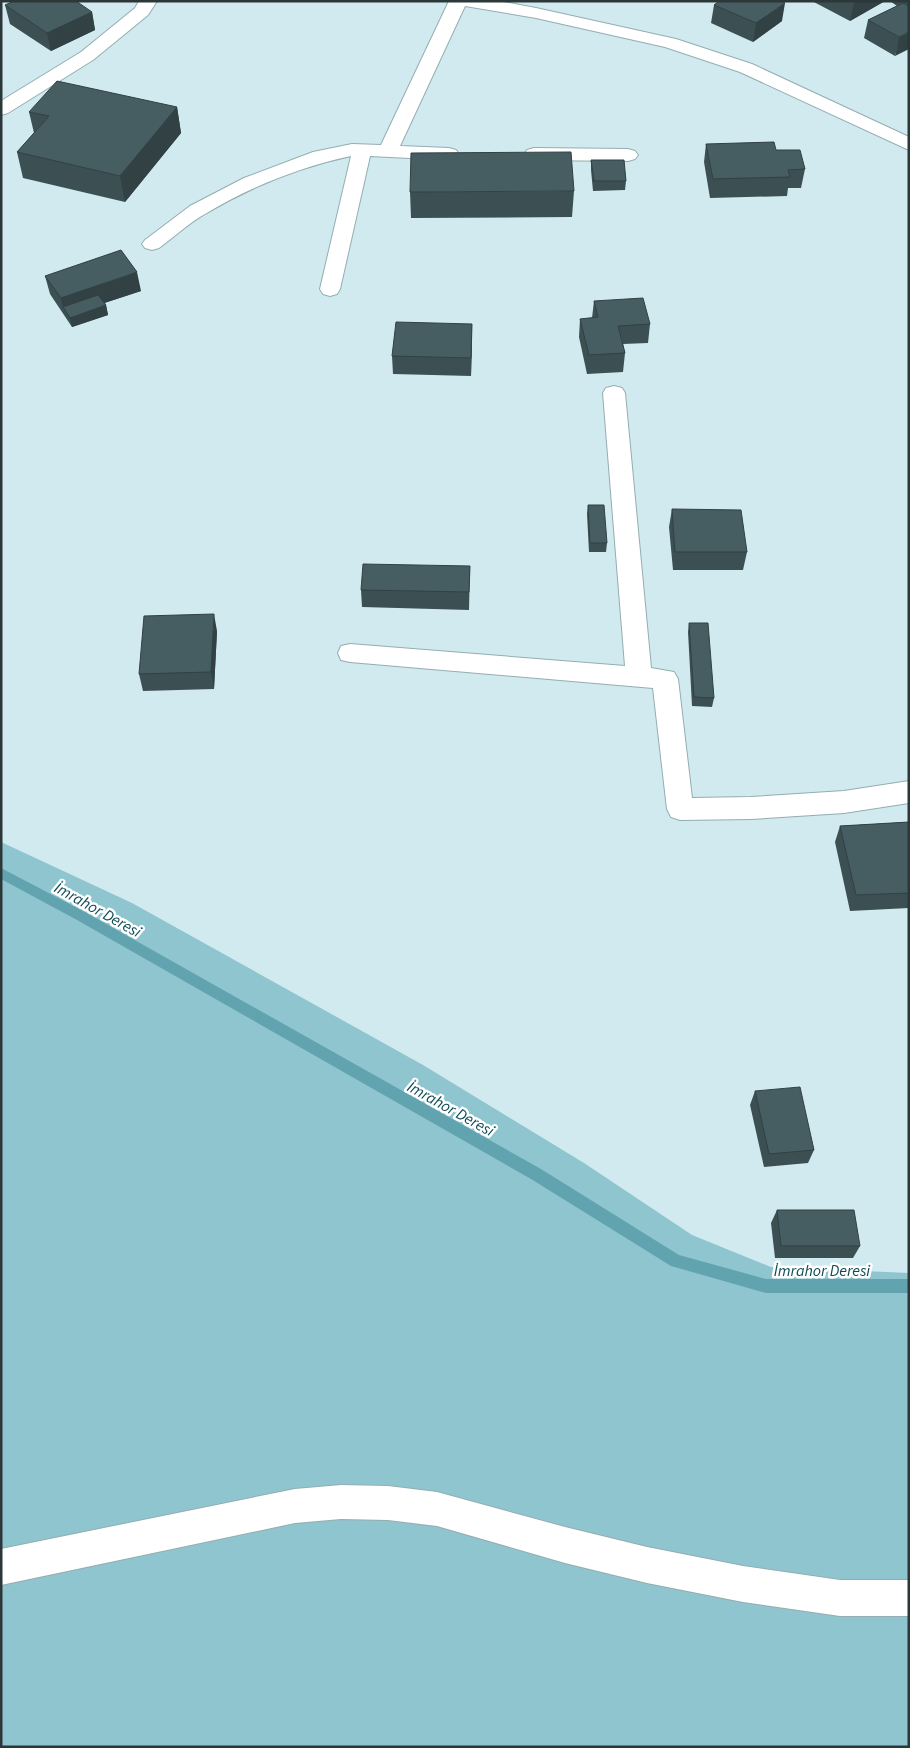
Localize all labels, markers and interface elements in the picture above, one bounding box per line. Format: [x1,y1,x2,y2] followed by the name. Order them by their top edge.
[50,877,145,943] water label: İmrahor Deresi
[403,1076,498,1142] water label: İmrahor Deresi
[774,1260,870,1282] water label: İmrahor Deresi

